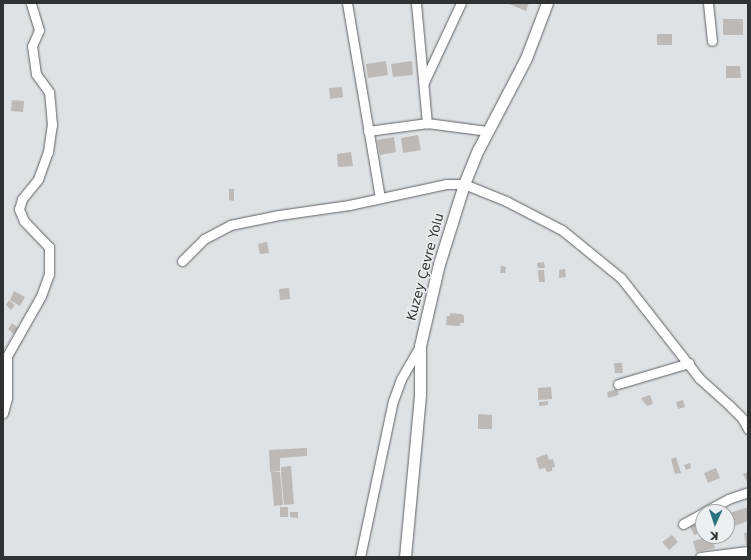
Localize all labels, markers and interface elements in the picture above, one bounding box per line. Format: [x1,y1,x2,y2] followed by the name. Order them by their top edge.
[404,211,448,323] street label: Kuzey Çevre Yolu
[695,504,735,544] north arrow
[710,529,719,542] text: K

